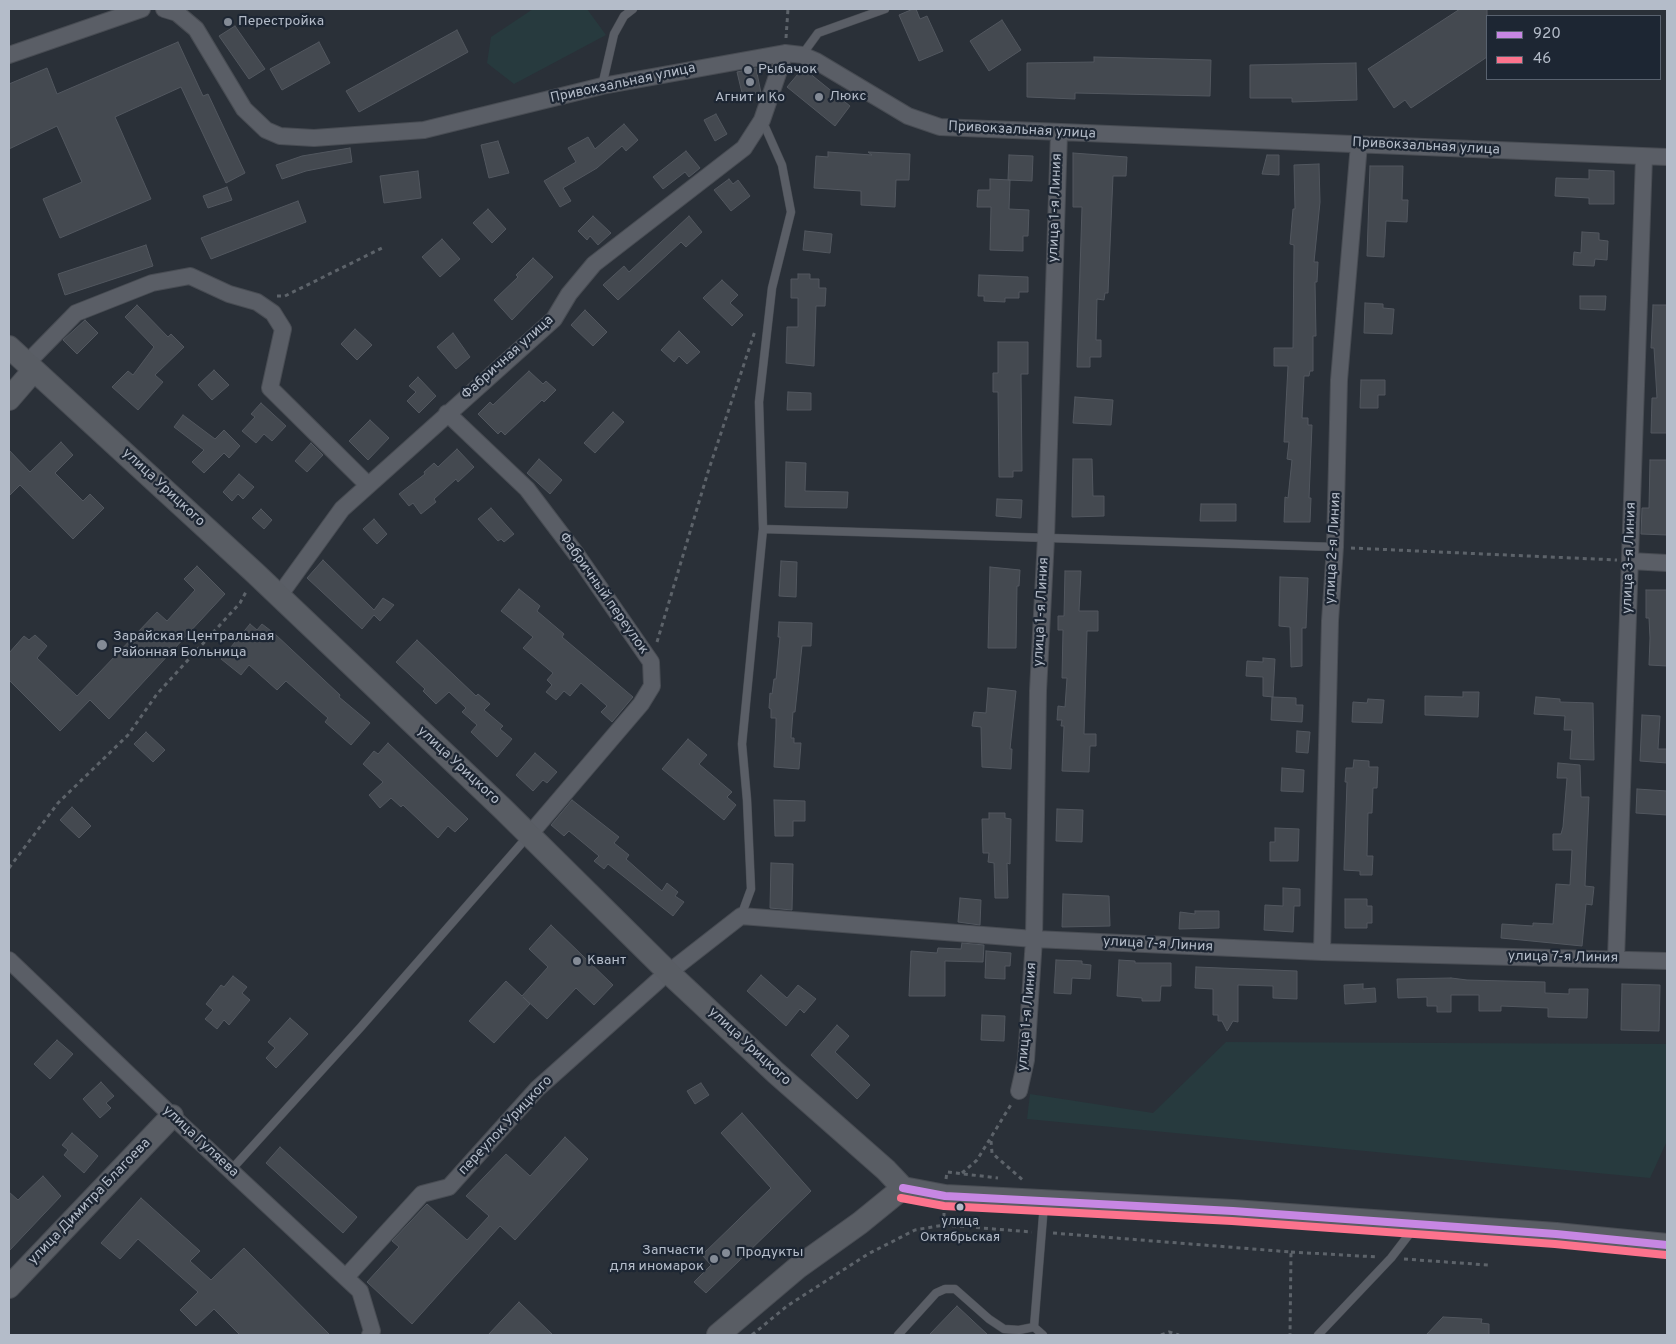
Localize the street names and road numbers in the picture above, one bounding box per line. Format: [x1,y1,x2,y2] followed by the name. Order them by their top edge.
[549,60,697,108] street label: Привокзальная улица
[948,119,1096,143] street label: Привокзальная улица
[1352,135,1500,159] street label: Привокзальная улица
[1046,153,1066,263] street label: улица 1-я Линия
[459,312,557,404] street label: Фабричная улица
[118,445,208,531] street label: улица Урицкого
[1323,492,1345,604] street label: улица 2-я Линия
[1620,502,1640,614] street label: улица 3-я Линия
[555,530,651,658] street label: Фабричный переулок
[1031,557,1053,667] street label: улица 1-я Линия
[413,723,503,809] street label: улица Урицкого
[1103,934,1213,956] street label: улица 7-я Линия
[1508,949,1618,967] street label: улица 7-я Линия
[1015,962,1041,1072] street label: улица 1-я Линия
[704,1004,794,1090] street label: улица Урицкого
[456,1073,556,1179] street label: переулок Урицкого
[159,1103,241,1181] street label: улица Гуляева
[25,1135,155,1269] street label: улица Димитра Благоева

